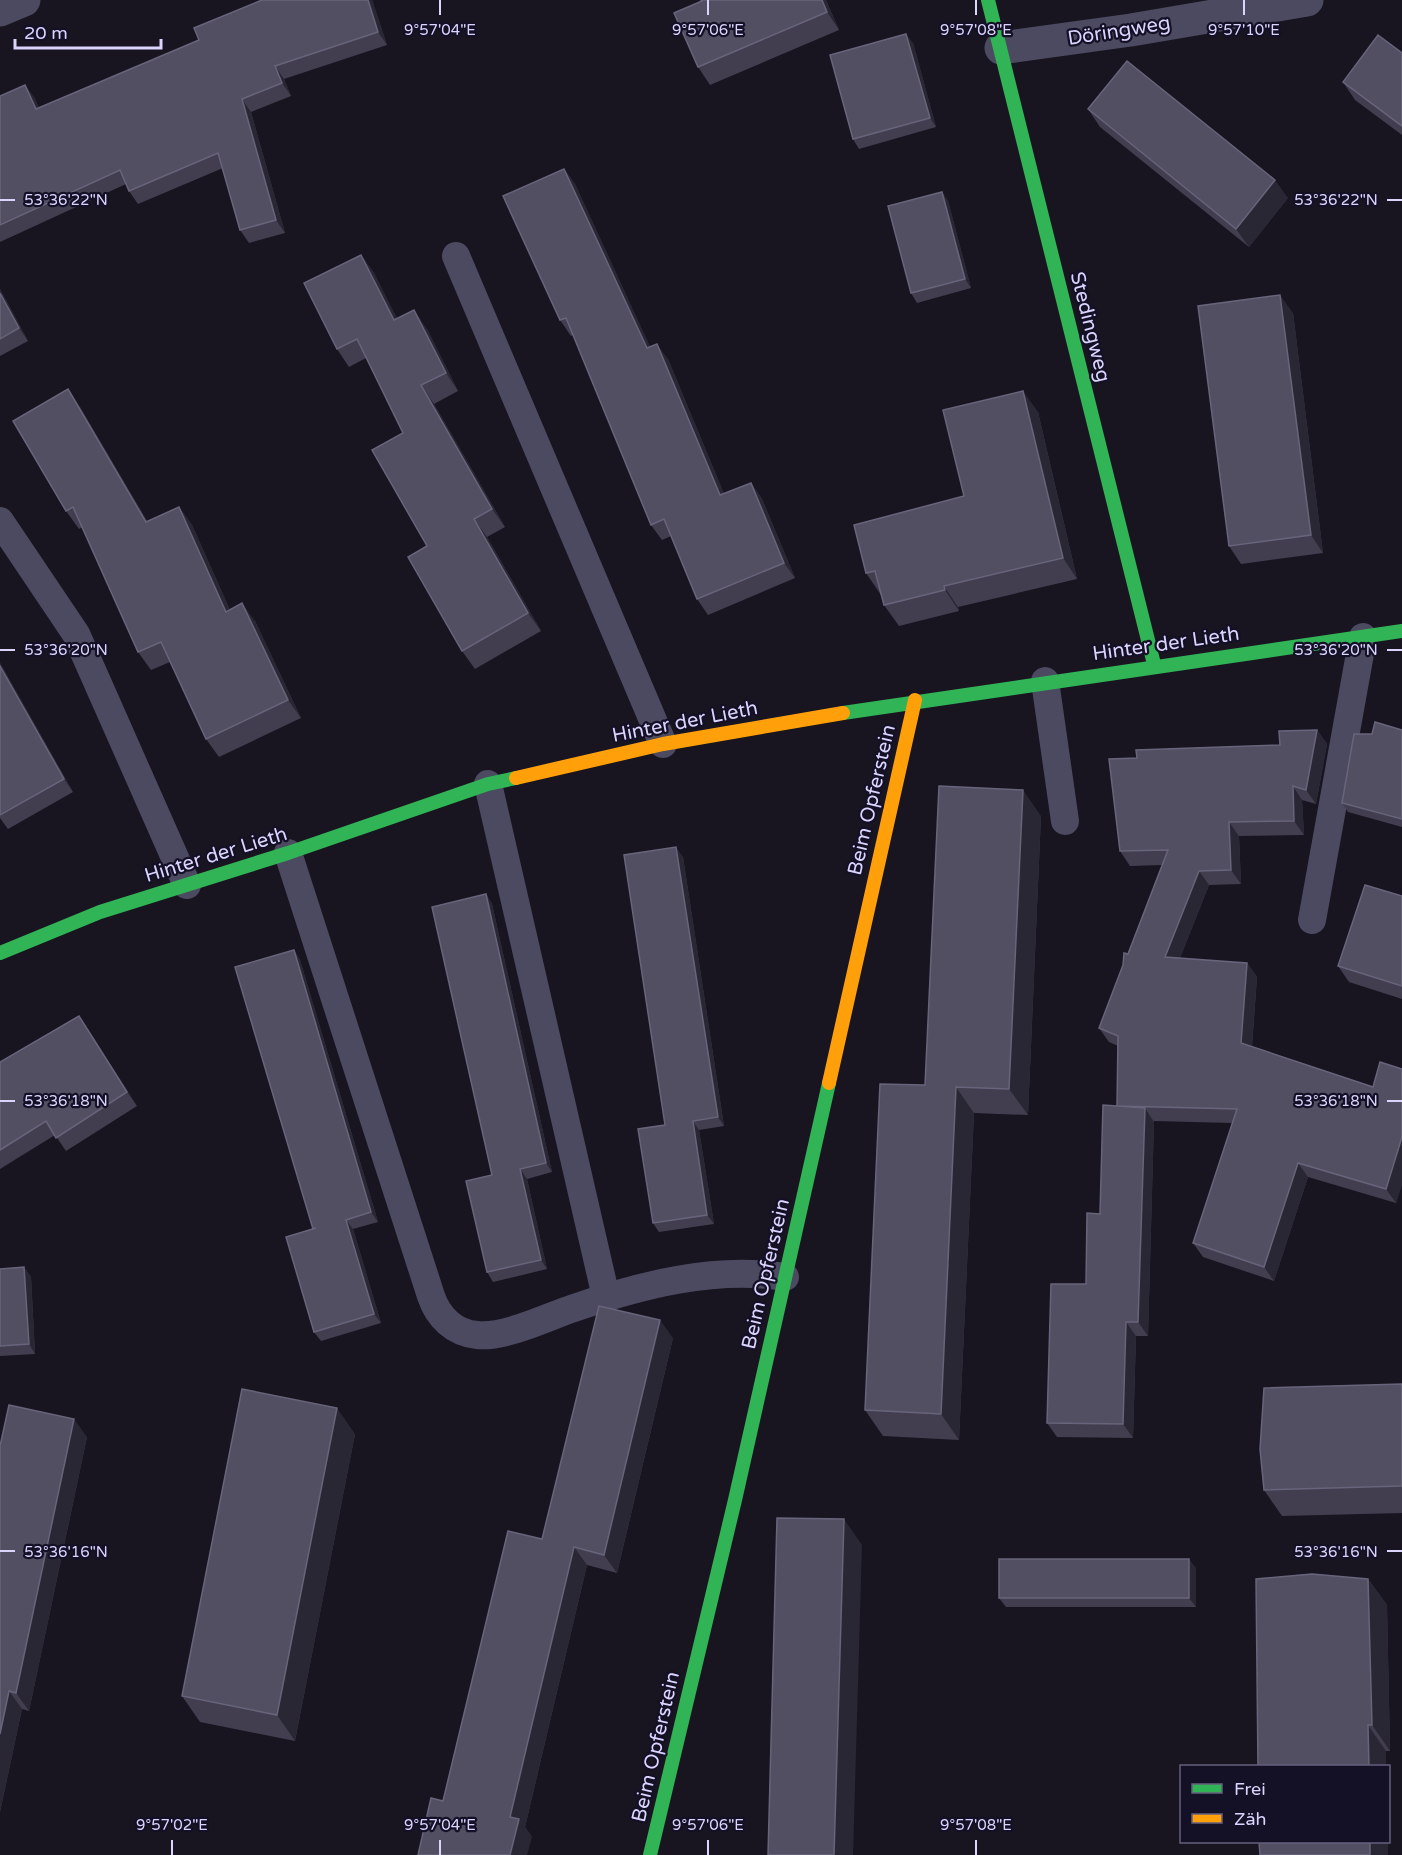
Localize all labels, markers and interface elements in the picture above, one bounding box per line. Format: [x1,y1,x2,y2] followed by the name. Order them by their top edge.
[1066,11,1172,51] street label: Döringweg
[15,12,160,50] scale bar
[404,21,476,39] text: 9°57'04"E
[672,21,744,39] text: 9°57'06"E
[940,21,1012,39] text: 9°57'08"E
[1208,21,1280,39] text: 9°57'10"E
[24,22,68,44] text: 20 m
[24,191,108,209] text: 53°36'22"N
[1294,191,1378,209] text: 53°36'22"N
[1065,269,1115,385] street label: Stedingweg
[1091,622,1241,666] street label: Hinter der Lieth
[24,641,108,659] text: 53°36'20"N
[1294,641,1378,659] text: 53°36'20"N
[610,696,760,748] street label: Hinter der Lieth
[843,722,901,878] street label: Beim Opferstein
[142,822,290,888] street label: Hinter der Lieth
[24,1092,108,1110] text: 53°36'18"N
[1294,1092,1378,1110] text: 53°36'18"N
[737,1196,795,1352] street label: Beim Opferstein
[24,1543,108,1561] text: 53°36'16"N
[1294,1543,1378,1561] text: 53°36'16"N
[627,1669,685,1825] street label: Beim Opferstein
[1180,1765,1390,1843] legend
[1234,1778,1266,1800] text: Frei
[1234,1808,1267,1830] text: Zäh
[136,1816,208,1834] text: 9°57'02"E
[404,1816,476,1834] text: 9°57'04"E
[672,1816,744,1834] text: 9°57'06"E
[940,1816,1012,1834] text: 9°57'08"E

